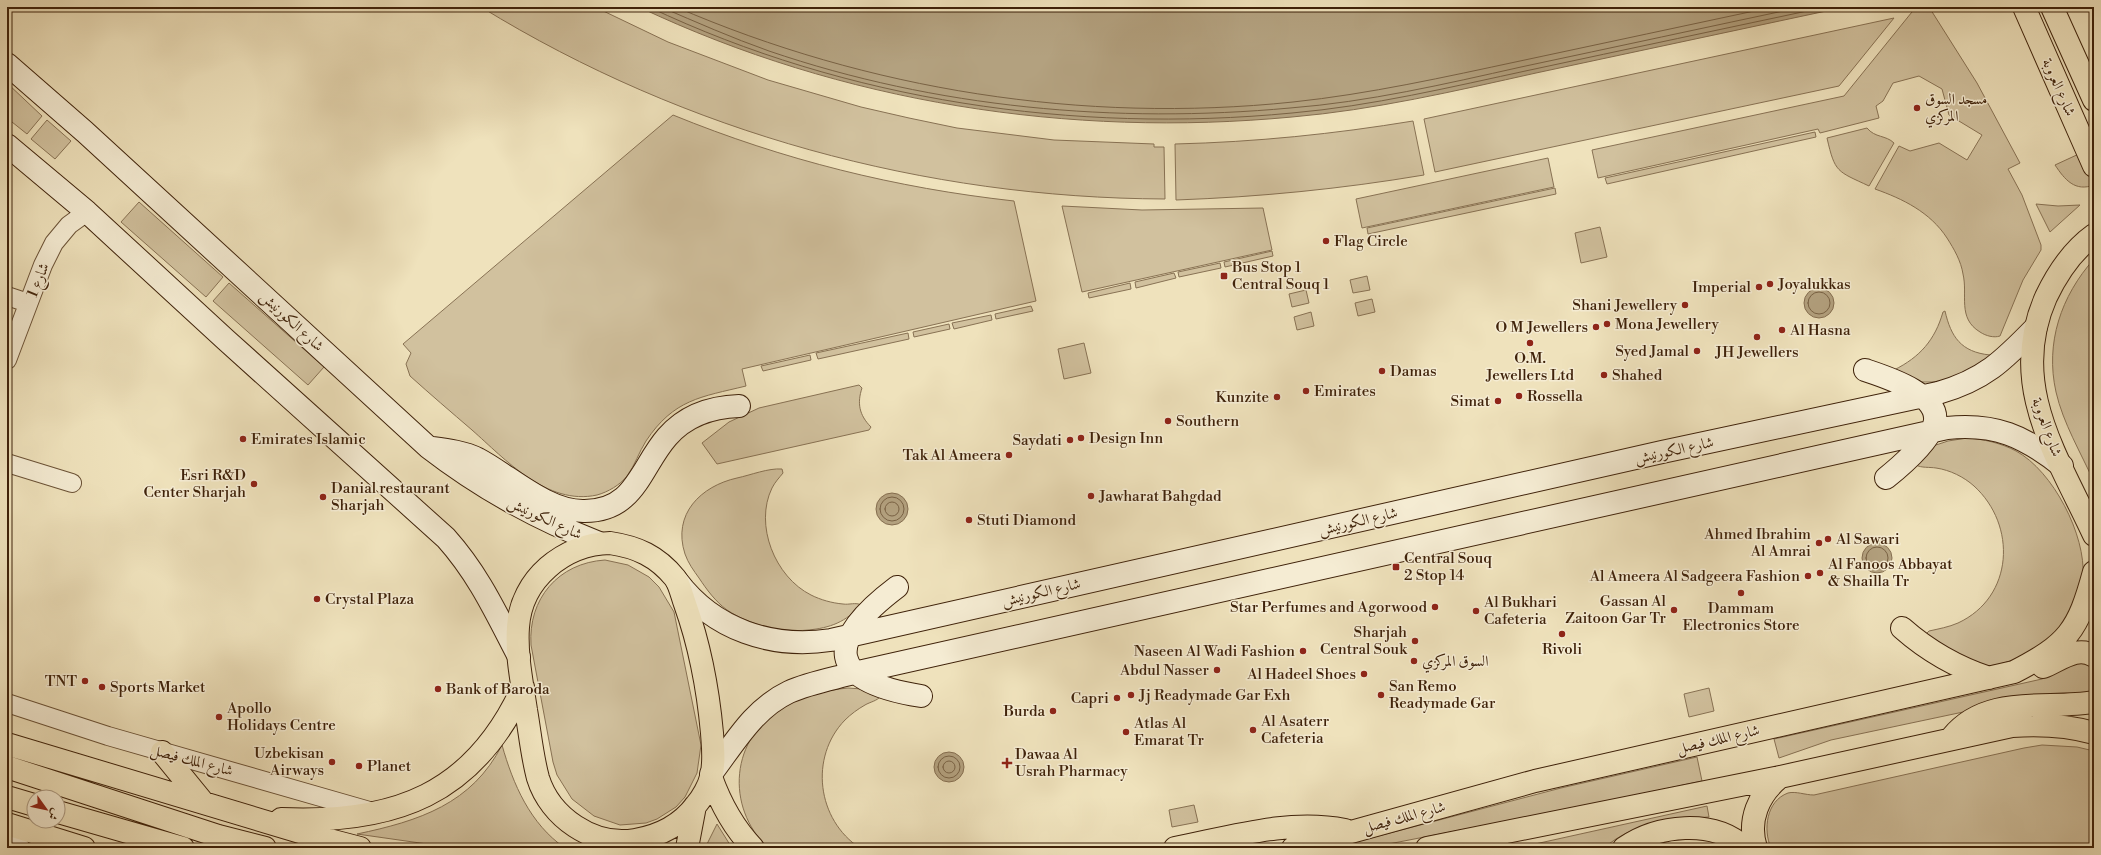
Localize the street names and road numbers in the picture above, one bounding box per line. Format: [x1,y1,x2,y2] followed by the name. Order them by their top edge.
[2035,55,2080,120] street label: شارع العروبة
[23,260,57,301] street label: شارع 1
[254,287,327,358] street label: شارع الكورنيش
[2024,395,2066,460] street label: شارع العروبة
[1633,433,1716,471] street label: شارع الكورنيش
[503,493,585,547] street label: شارع الكورنيش
[1317,503,1400,543] street label: شارع الكورنيش
[1000,574,1083,614] street label: شارع الكورنيش
[1675,721,1762,761] street label: شارع الملك فيصل
[148,740,235,784] street label: شارع الملك فيصل
[1361,797,1448,841] street label: شارع الملك فيصل

